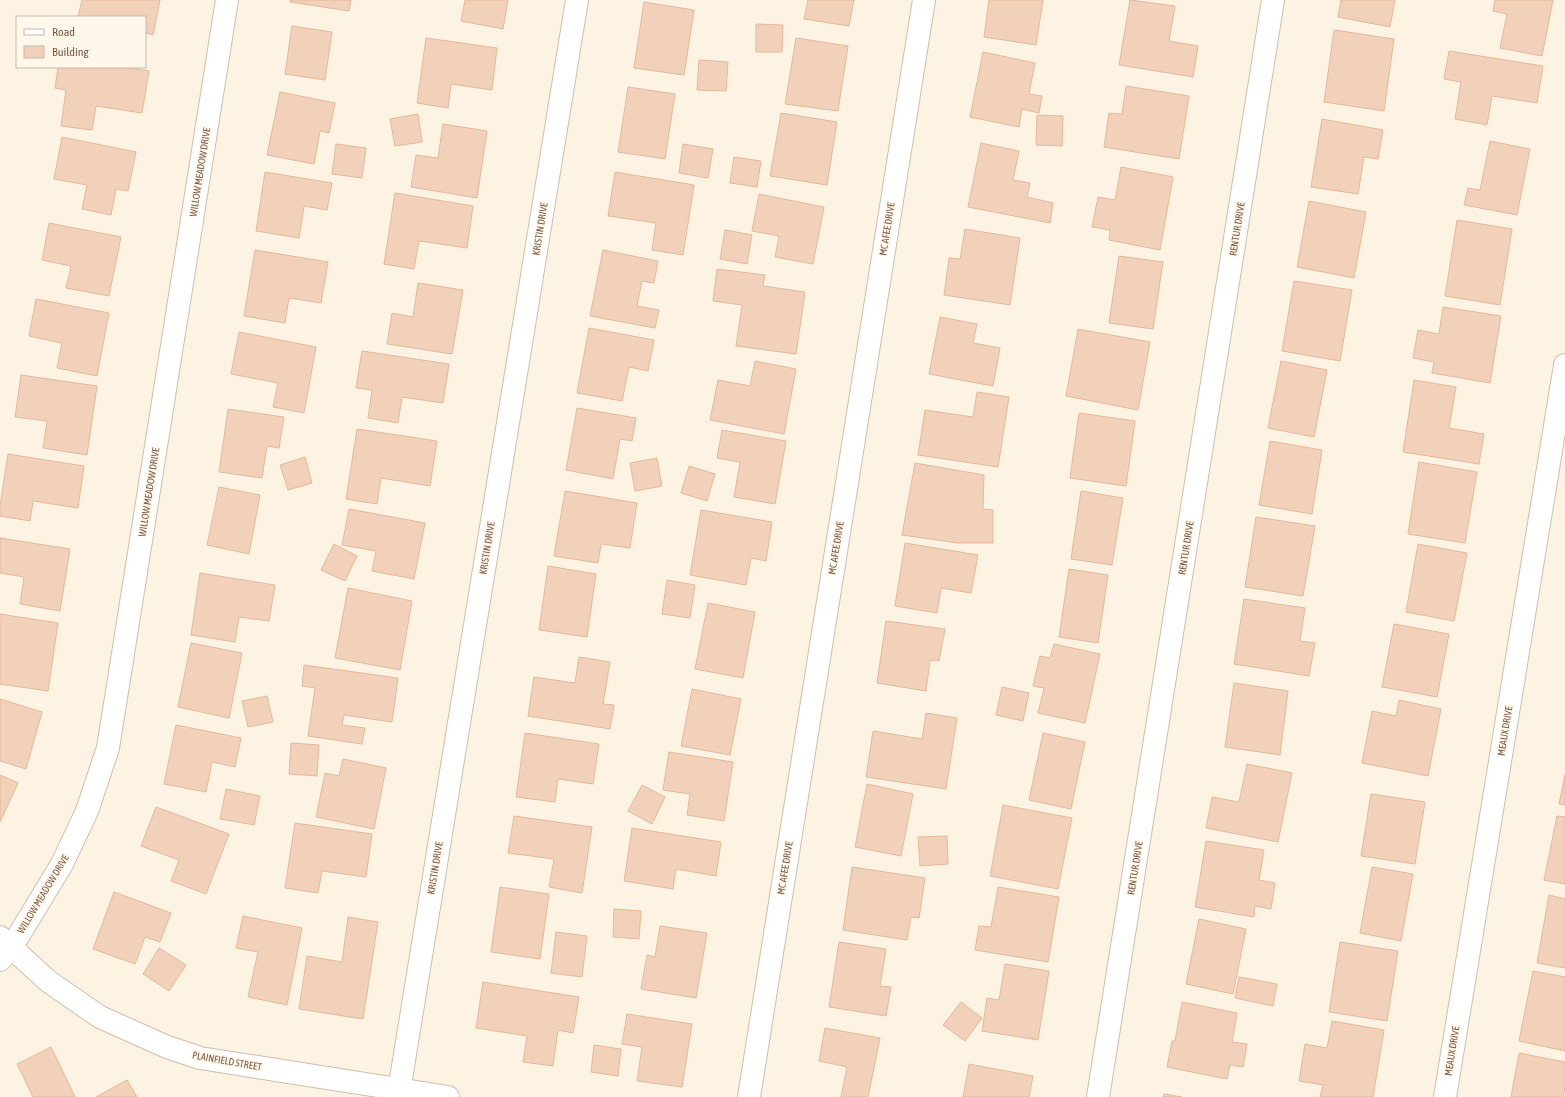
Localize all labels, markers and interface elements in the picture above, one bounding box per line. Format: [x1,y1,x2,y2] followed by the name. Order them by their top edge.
[16,16,146,68] legend
[52,25,75,39] text: Road
[52,45,90,59] text: Building
[188,126,213,217] street label: WILLOW MEADOW DRIVE
[530,201,550,256] street label: KRISTIN DRIVE
[877,201,897,256] street label: MC AFEE DRIVE
[1227,201,1247,257] street label: RENTUR DRIVE
[137,446,162,537] street label: WILLOW MEADOW DRIVE
[477,520,497,575] street label: KRISTIN DRIVE
[826,520,846,575] street label: MC AFEE DRIVE
[1176,520,1196,576] street label: RENTUR DRIVE
[1496,705,1514,757] street label: MEAUX DRIVE
[425,840,445,895] street label: KRISTIN DRIVE
[775,840,795,895] street label: MC AFEE DRIVE
[1125,840,1145,896] street label: RENTUR DRIVE
[15,852,71,935] street label: WILLOW MEADOW DRIVE
[1443,1025,1461,1077] street label: MEAUX DRIVE
[191,1049,263,1073] street label: PLAINFIELD STREET

